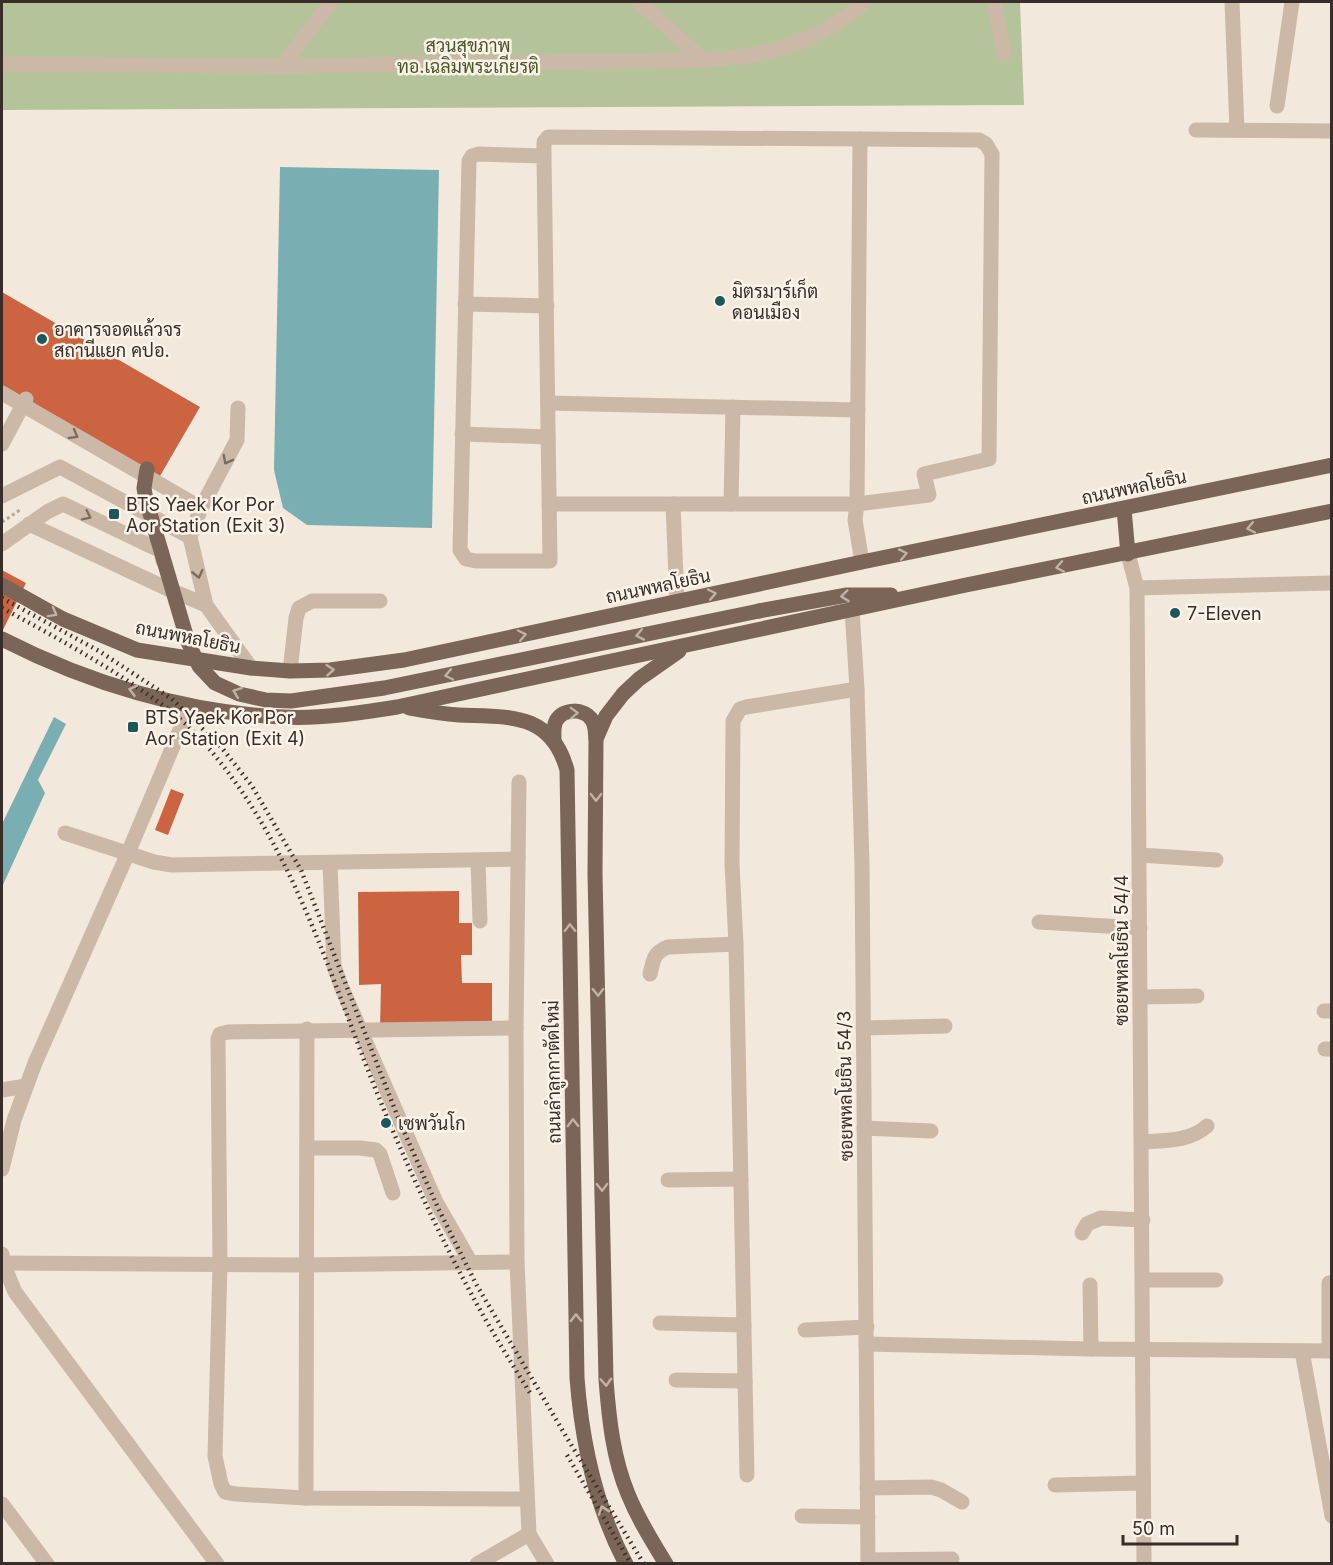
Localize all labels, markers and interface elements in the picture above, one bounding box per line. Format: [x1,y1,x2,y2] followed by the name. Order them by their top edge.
[397,35,539,77] park label: สวนสุขภาพ ทอ.เฉลิมพระเกียรติ
[732,278,818,323] place label: มิตรมาร์เก็ต ดอนเมือง
[713,294,727,308] marker: มิตรมาร์เก็ต ดอนเมือง
[54,318,182,361] place label: อาคารจอดแล้วจร สถานีแยก คปอ.
[35,332,49,346] marker: อาคารจอดแล้วจร สถานีแยก คปอ.
[68,427,78,439] one-way arrow
[223,454,234,464] one-way arrow
[1079,464,1188,508] street label: ถนนพหลโยธิน
[126,494,286,536] place label: BTS Yaek Kor Por Aor Station (Exit 3)
[107,507,121,521] marker: BTS Yaek Kor Por Aor Station (Exit 3)
[81,508,92,520] one-way arrow
[1246,521,1256,534] one-way arrow
[898,548,908,561] one-way arrow
[1055,560,1065,573] one-way arrow
[603,563,712,607] street label: ถนนพหลโยธิน
[191,568,204,578] one-way arrow
[707,588,717,601] one-way arrow
[840,589,850,602] one-way arrow
[1187,603,1262,624] place label: 7-Eleven
[47,606,57,617] one-way arrow
[1168,606,1182,620] marker: 7-Eleven
[134,615,243,657] street label: ถนนพหลโยธิน
[635,628,645,641] one-way arrow
[517,629,527,642] one-way arrow
[326,663,335,676] one-way arrow
[444,668,454,681] one-way arrow
[128,685,138,698] one-way arrow
[232,687,243,699] one-way arrow
[145,707,305,749] place label: BTS Yaek Kor Por Aor Station (Exit 4)
[570,707,579,719] one-way arrow
[126,720,140,734] marker: BTS Yaek Kor Por Aor Station (Exit 4)
[590,793,602,802] one-way arrow
[1109,875,1132,1025] street label: ซอยพหลโยธิน 54/4
[564,923,576,932] one-way arrow
[592,988,604,997] one-way arrow
[539,1000,568,1144] street label: ถนนลำลูกกาตัดใหม่
[831,1011,857,1161] street label: ซอยพหลโยธิน 54/3
[398,1111,466,1134] place label: เซพวันโก
[379,1116,393,1130] marker: เซพวันโก
[567,1118,579,1127] one-way arrow
[596,1183,608,1192] one-way arrow
[570,1313,582,1322] one-way arrow
[600,1378,613,1387] one-way arrow
[597,1505,610,1516] one-way arrow
[1123,1508,1237,1546] scale bar
[1132,1518,1175,1539] text: 50 m

